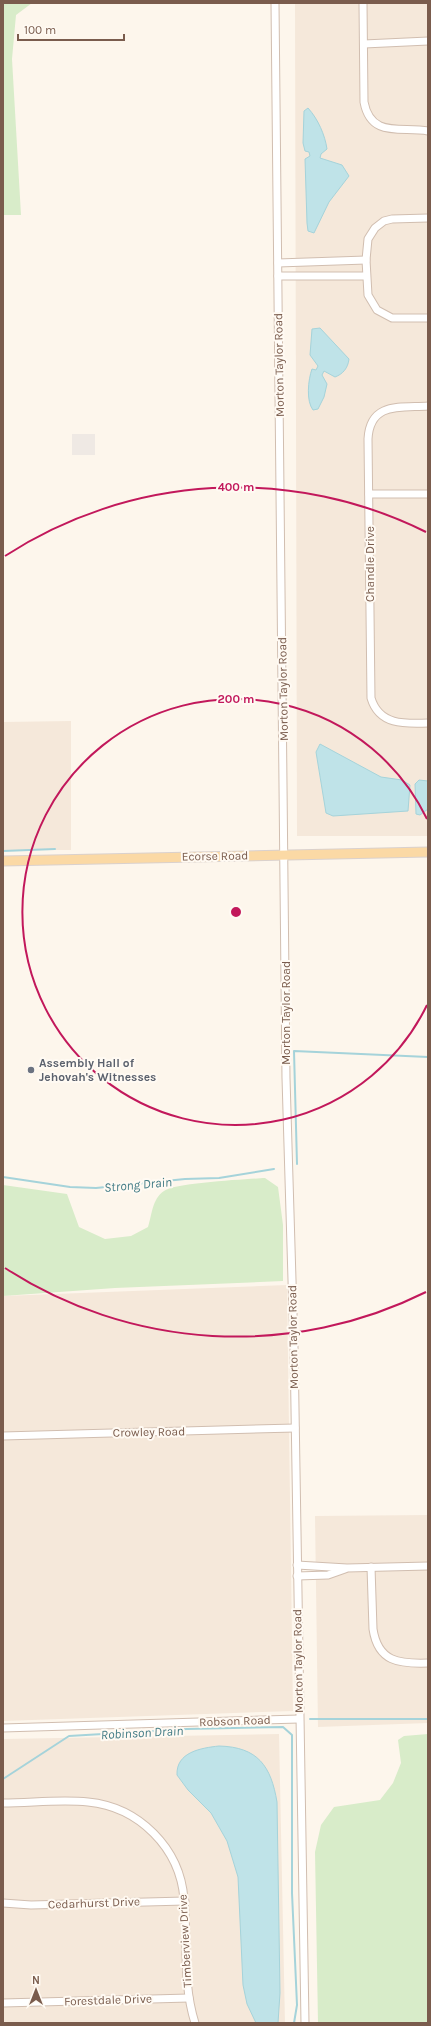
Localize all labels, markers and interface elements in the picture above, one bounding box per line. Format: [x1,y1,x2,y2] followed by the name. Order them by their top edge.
[18,16,124,42] scale bar
[24,23,56,37] text: 100 m
[271,313,287,417] street label: Morton Taylor Road
[218,480,254,494] text: 400 m
[363,526,377,602] street label: Chandle Drive
[275,637,291,741] street label: Morton Taylor Road
[218,692,254,706] text: 200 m
[181,848,249,864] street label: Ecorse Road
[229,905,243,919] centre of rings
[279,961,293,1065] street label: Morton Taylor Road
[39,1056,156,1084] place label: Assembly Hall of Jehovah's Witnesses
[26,1065,36,1075] marker: Assembly Hall of Jehovah's Witnesses
[103,1174,173,1195] water label: Strong Drain
[285,1285,301,1389] street label: Morton Taylor Road
[113,1424,185,1440] street label: Crowley Road
[290,1609,306,1713] street label: Morton Taylor Road
[199,1713,271,1729] street label: Robson Road
[100,1723,184,1742] water label: Robinson Drain
[48,1894,140,1912] street label: Cedarhurst Drive
[176,1894,194,1988] street label: Timberview Drive
[16,1970,56,2010] north arrow
[32,1974,40,1987] text: N
[64,1991,152,2009] street label: Forestdale Drive

